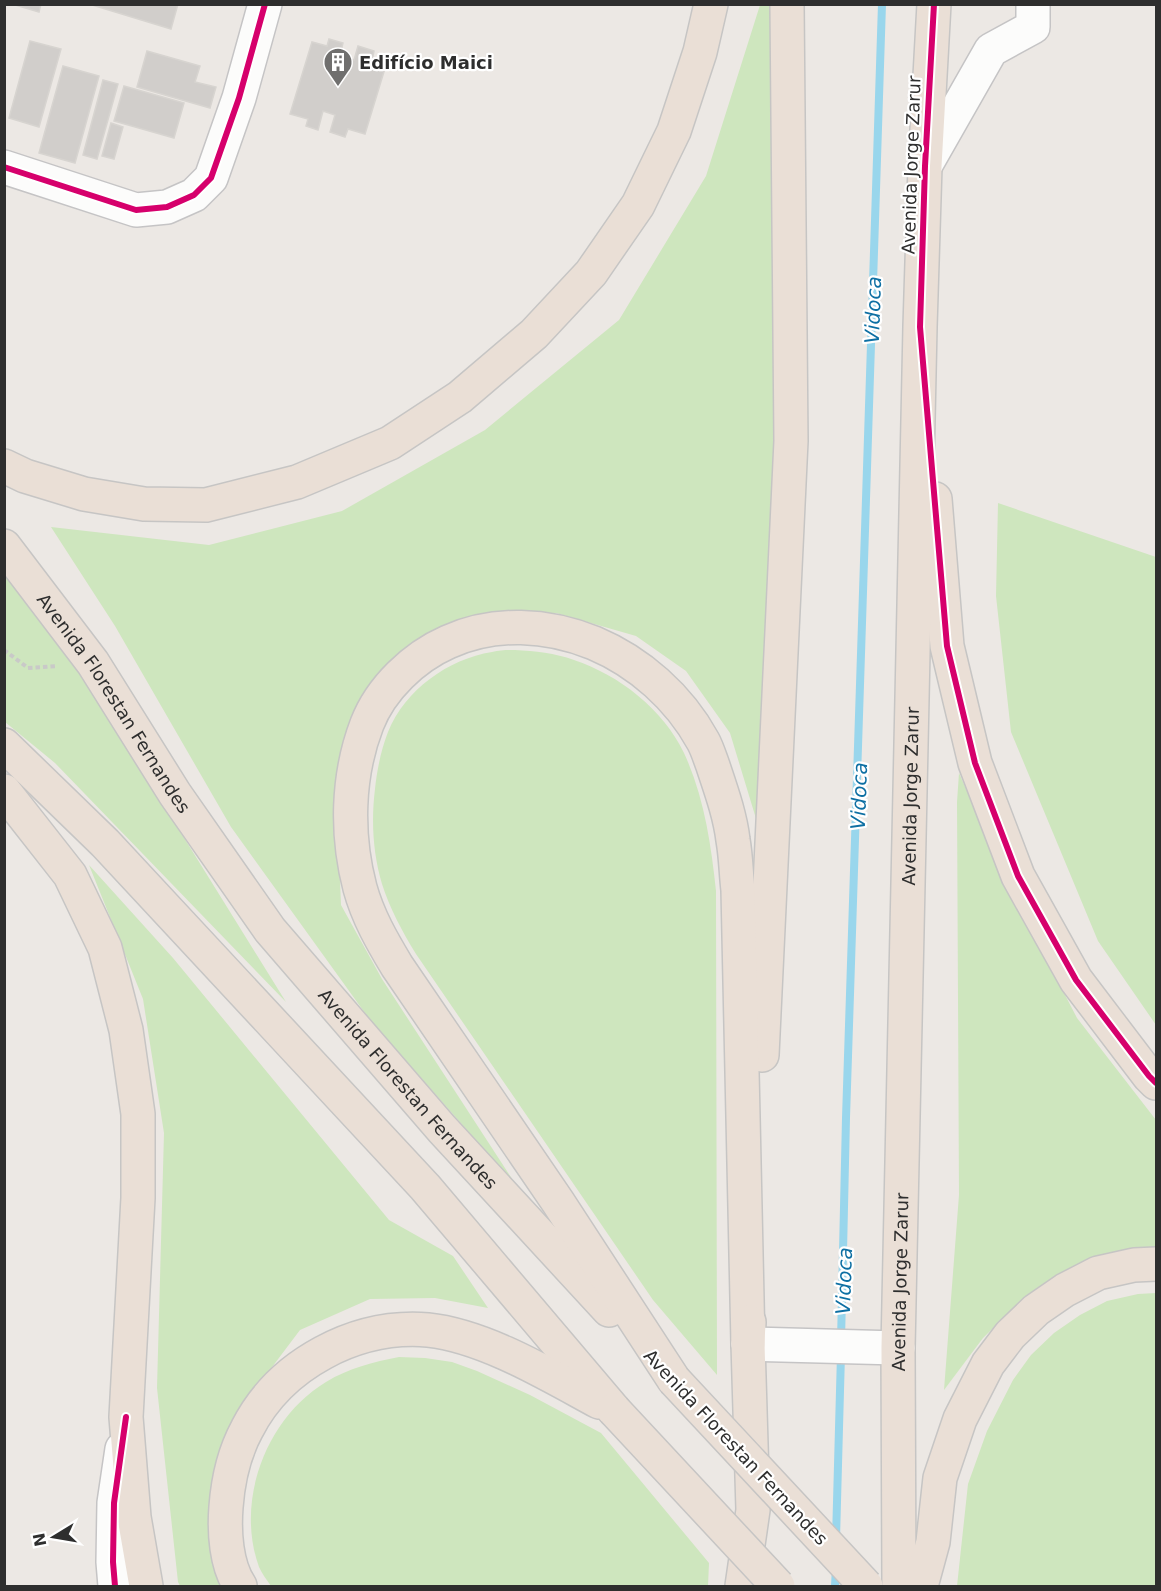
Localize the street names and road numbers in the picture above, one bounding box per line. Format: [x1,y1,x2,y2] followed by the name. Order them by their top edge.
[897,75,925,255] street label: Avenida Jorge Zarur
[33,589,195,817] street label: Avenida Florestan Fernandes
[897,706,922,886] street label: Avenida Jorge Zarur
[315,984,502,1193] street label: Avenida Florestan Fernandes
[887,1192,912,1372] street label: Avenida Jorge Zarur
[640,1345,832,1549] street label: Avenida Florestan Fernandes

